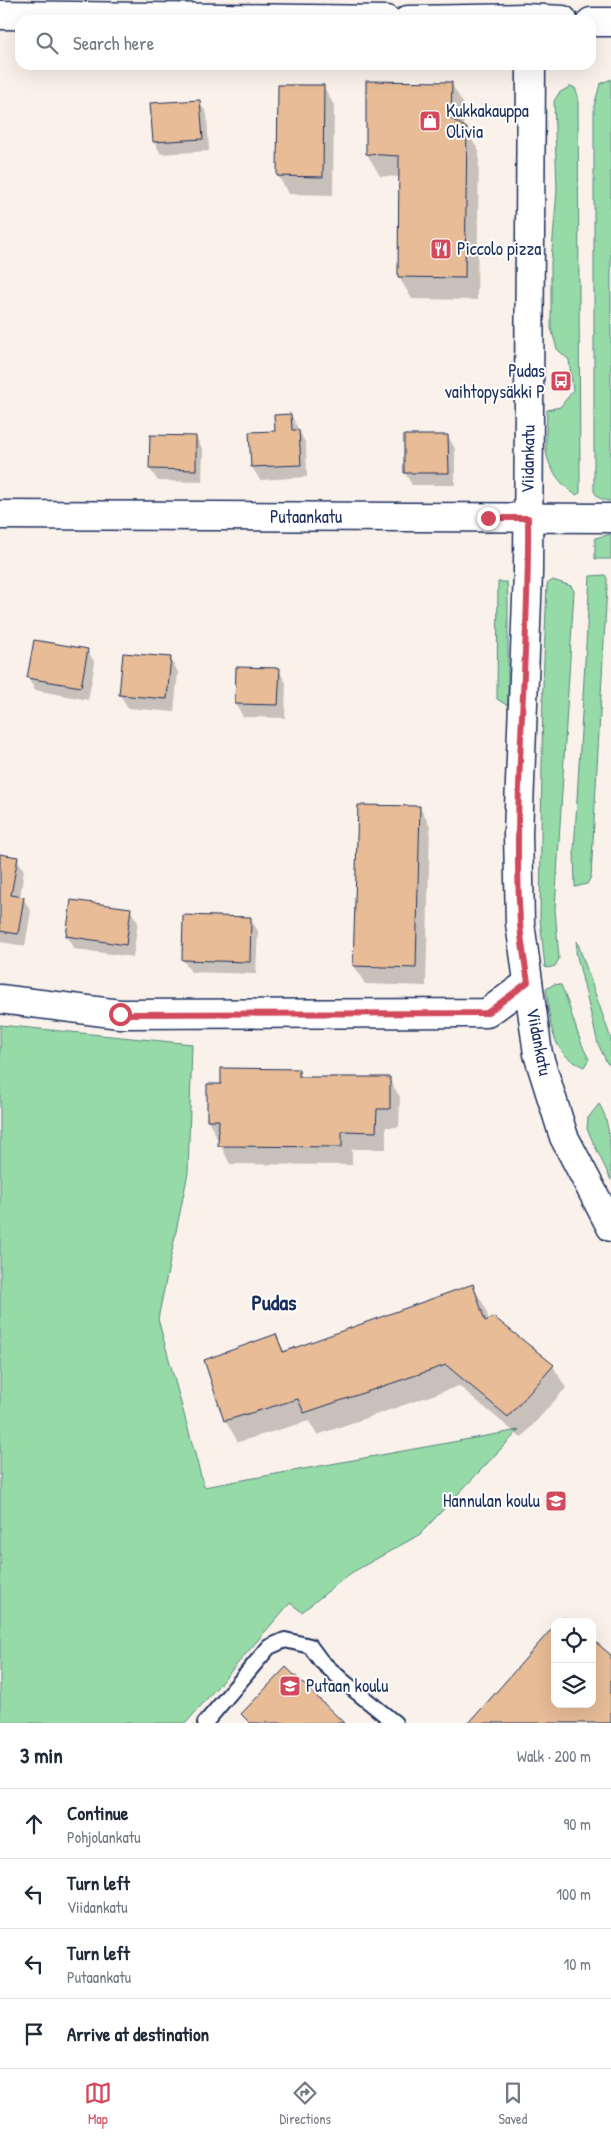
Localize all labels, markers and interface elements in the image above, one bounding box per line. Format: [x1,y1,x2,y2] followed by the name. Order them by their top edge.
[15,15,596,70] search box
[33,29,61,57] icon: search
[73,30,154,56] text: Search here
[446,98,529,144] place label: Kukkakauppa Olivia
[418,109,442,133] shop icon: Kukkakauppa Olivia
[457,236,541,261] place label: Piccolo pizza
[429,237,453,261] restaurant icon: Piccolo pizza
[445,358,545,404] place label: Pudas vaihtopysäkki P
[549,369,573,393] bus stop icon: Pudas vaihtopysäkki P
[514,425,541,493] street label: Viidankatu
[270,504,342,529] street label: Putaankatu
[477,507,500,530] route end
[109,1003,132,1026] route start
[521,1006,558,1078] street label: Viidankatu
[251,1287,297,1317] district label: Pudas
[443,1488,540,1513] place label: Hannulan koulu
[544,1489,568,1513] school or university icon: Hannulan koulu
[551,1618,596,1708] map controls
[551,1618,596,1663] button: locate
[551,1663,596,1708] button: layers
[306,1673,388,1698] place label: Putaan koulu
[278,1674,302,1698] school or university icon: Putaan koulu
[20,1741,63,1770] text: 3 min
[517,1745,591,1767] text: Walk · 200 m
[67,1800,128,1826] text: Continue
[20,1810,48,1838] icon: ahead
[563,1813,591,1835] text: 90 m
[67,1826,141,1848] text: Pohjolankatu
[67,1870,130,1896] text: Turn left
[20,1880,48,1908] icon: left
[556,1883,591,1905] text: 100 m
[67,1896,128,1918] text: Viidankatu
[67,1940,130,1966] text: Turn left
[20,1950,48,1978] icon: left
[563,1953,591,1975] text: 10 m
[67,1966,131,1988] text: Putaankatu
[20,2020,48,2048] icon: arrive
[67,2021,209,2047] text: Arrive at destination
[84,2079,112,2128] tab: Map
[279,2079,331,2128] tab: Directions
[499,2079,527,2128] tab: Saved

